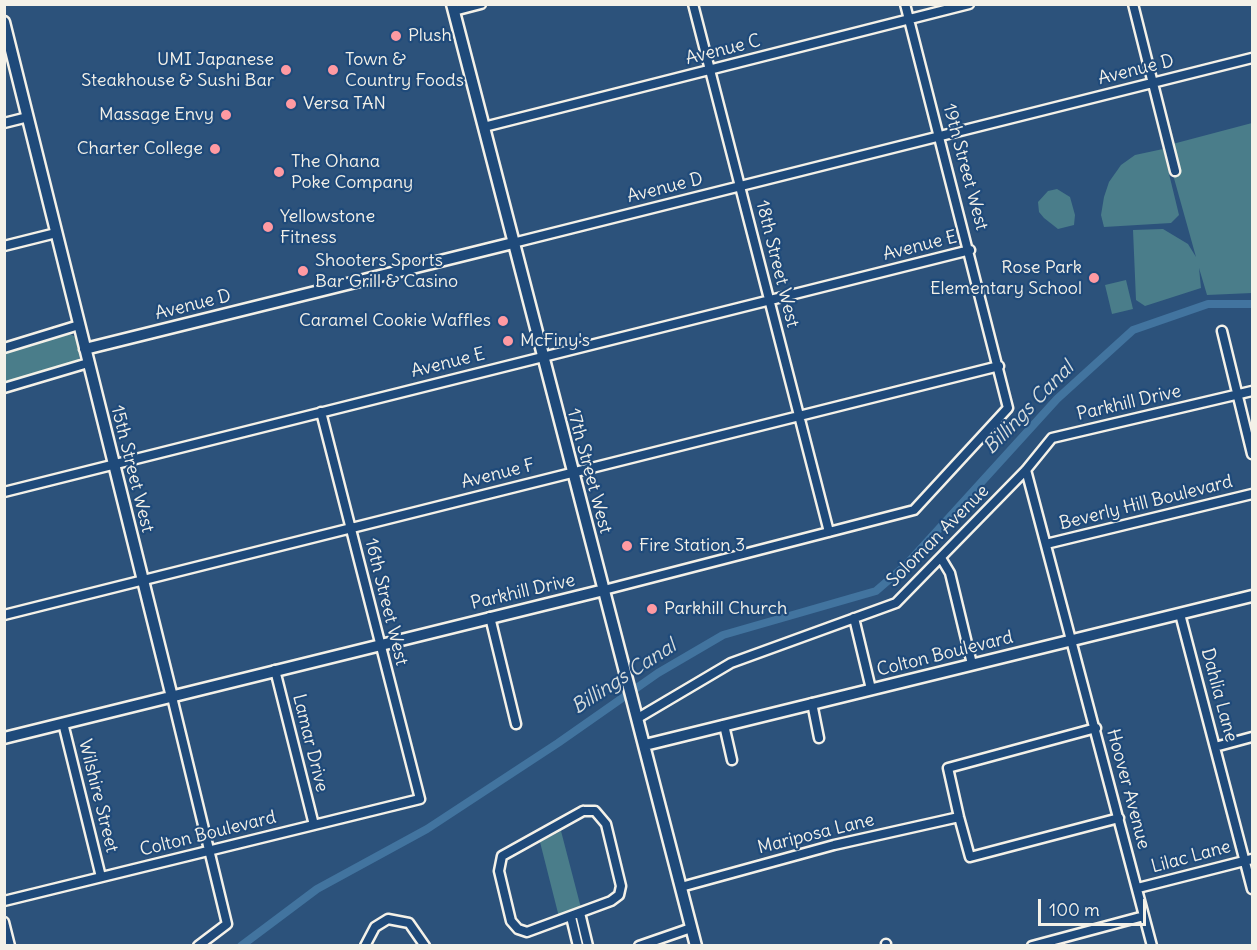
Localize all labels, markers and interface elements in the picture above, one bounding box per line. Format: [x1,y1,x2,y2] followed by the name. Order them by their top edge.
[408,25,452,47] place label: Plush
[389,29,403,43] marker: Plush
[683,30,763,70] street label: Avenue C
[81,49,274,92] place label: UMI Japanese Steakhouse & Sushi Bar
[345,49,464,92] place label: Town & Country Foods
[1096,50,1176,90] street label: Avenue D
[279,63,293,77] marker: UMI Japanese Steakhouse & Sushi Bar
[326,63,340,77] marker: Town & Country Foods
[303,93,386,115] place label: Versa TAN
[284,97,298,111] marker: Versa TAN
[938,101,992,233] street label: 19th Street West
[99,104,214,126] place label: Massage Envy
[219,108,233,122] marker: Massage Envy
[77,138,203,160] place label: Charter College
[208,142,222,156] marker: Charter College
[291,151,413,194] place label: The Ohana Poke Company
[272,165,286,179] marker: The Ohana Poke Company
[625,168,705,208] street label: Avenue D
[751,198,803,330] street label: 18th Street West
[280,206,375,248] place label: Yellowstone Fitness
[261,220,275,234] marker: Yellowstone Fitness
[881,226,959,266] street label: Avenue E
[315,250,458,292] place label: Shooters Sports Bar Grill & Casino
[930,257,1082,300] place label: Rose Park Elementary School
[296,264,310,278] marker: Shooters Sports Bar Grill & Casino
[1087,271,1101,285] marker: Rose Park Elementary School
[153,285,233,325] street label: Avenue D
[299,310,491,332] place label: Caramel Cookie Waffles
[496,314,510,328] marker: Caramel Cookie Waffles
[520,330,590,352] place label: McFiny's
[501,334,515,348] marker: McFiny's
[409,343,487,383] street label: Avenue E
[979,357,1079,459] water label: Billings Canal
[1075,380,1183,426] street label: Parkhill Drive
[106,403,158,535] street label: 15th Street West
[562,406,616,536] street label: 17th Street West
[459,454,537,494] street label: Avenue F
[1057,471,1235,535] street label: Beverly Hill Boulevard
[882,480,994,592] street label: Soloman Avenue
[639,535,745,557] place label: Fire Station 3
[360,536,412,668] street label: 16th Street West
[620,539,634,553] marker: Fire Station 3
[469,569,577,615] street label: Parkhill Drive
[664,598,787,620] place label: Parkhill Church
[645,602,659,616] marker: Parkhill Church
[875,627,1015,681] street label: Colton Boulevard
[567,634,681,720] water label: Billings Canal
[1196,646,1242,744] street label: Dahlia Lane
[287,692,333,794] street label: Lamar Drive
[1102,727,1154,851] street label: Hoover Avenue
[74,737,122,855] street label: Wilshire Street
[138,807,278,861] street label: Colton Boulevard
[755,809,877,859] street label: Mariposa Lane
[1149,836,1233,878] street label: Lilac Lane
[1041,887,1149,925] scale bar
[1049,898,1100,921] text: 100 m

